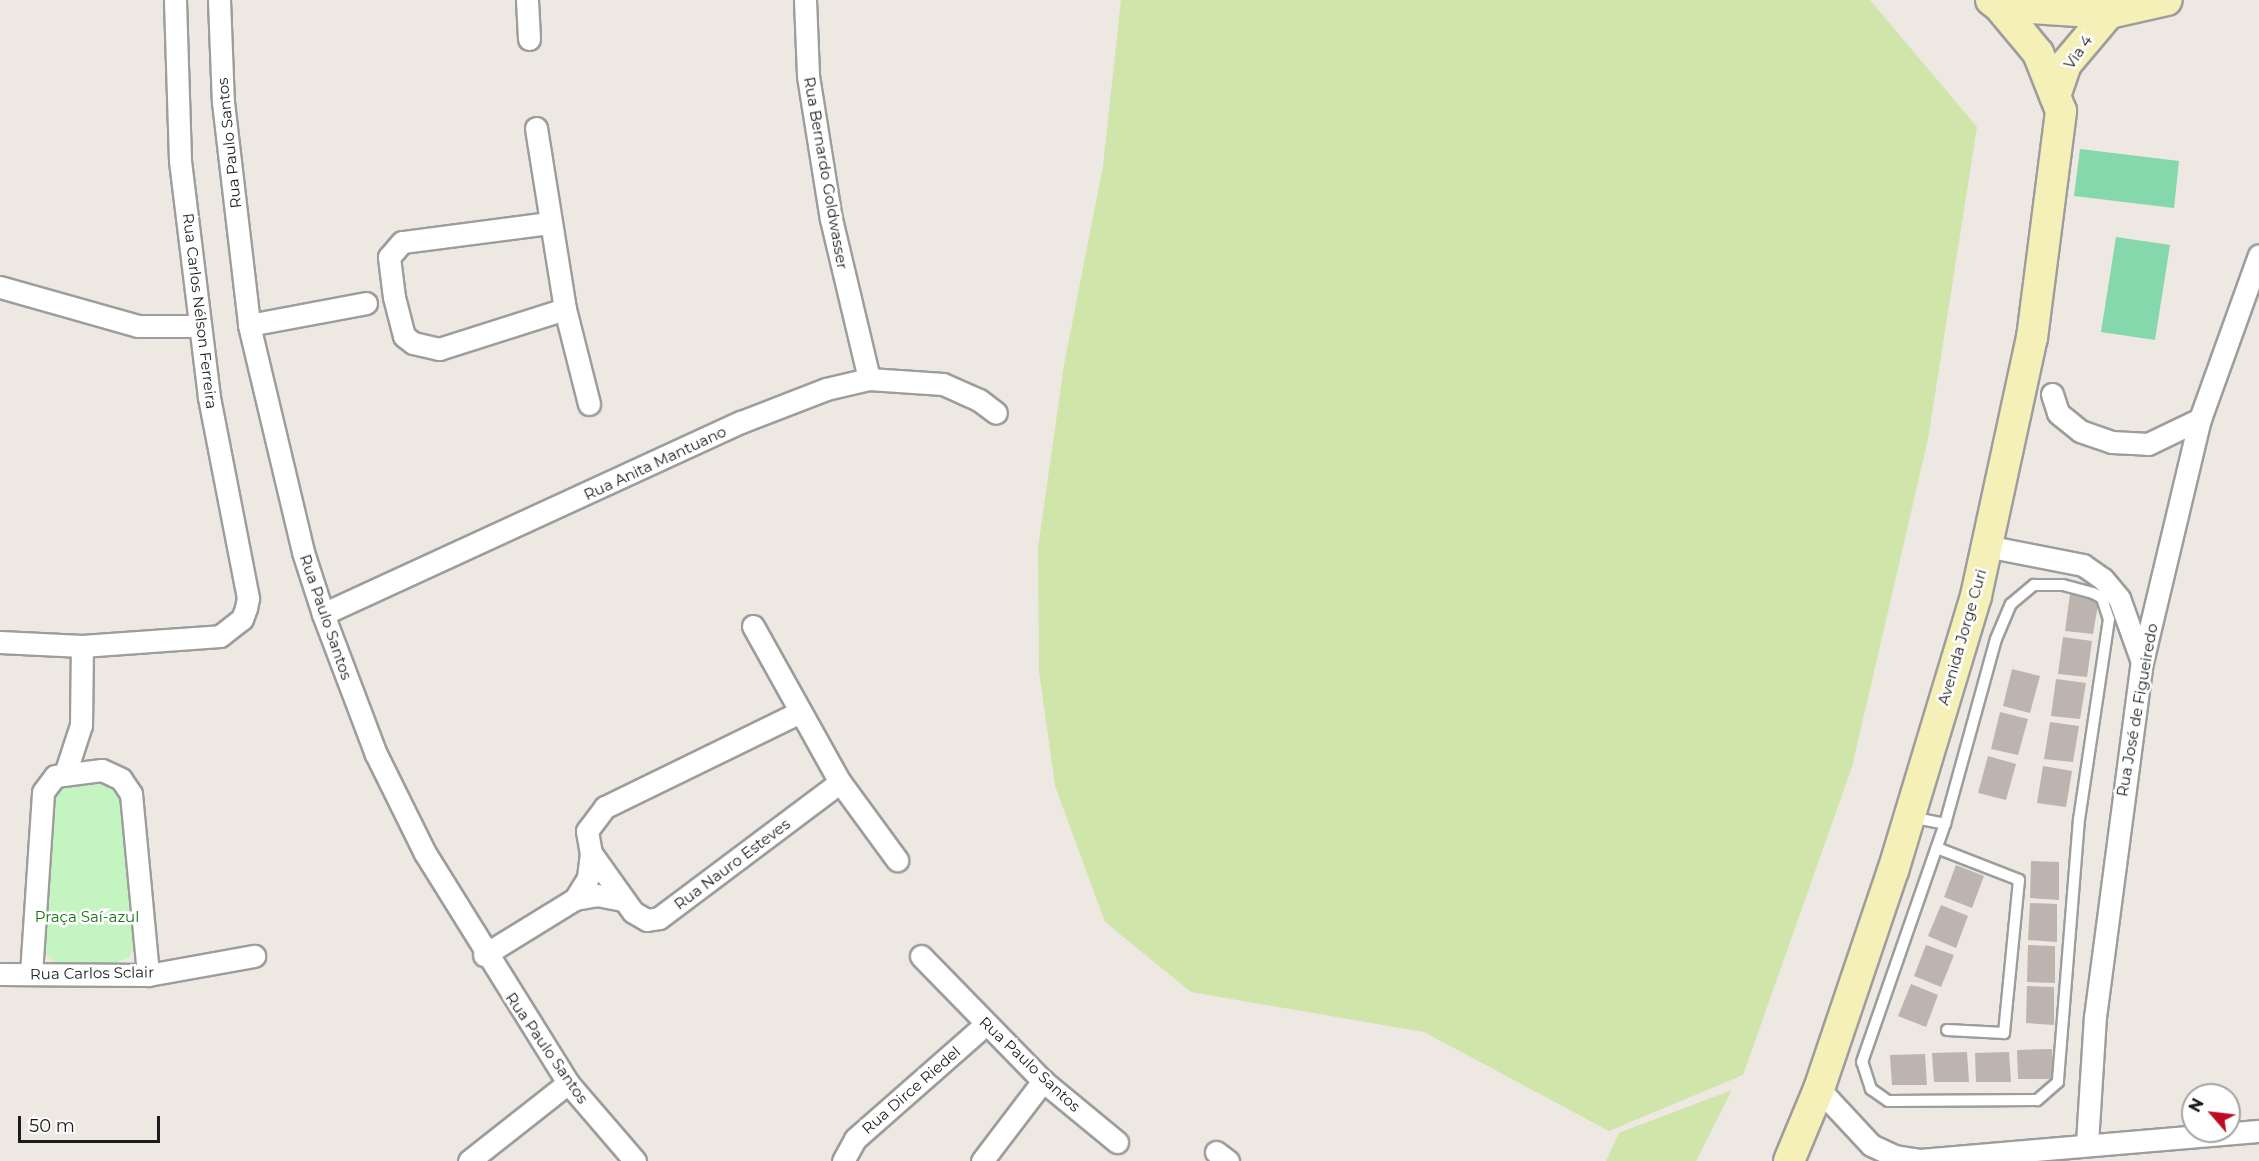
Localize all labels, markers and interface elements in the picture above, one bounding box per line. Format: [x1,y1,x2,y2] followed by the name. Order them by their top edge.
[2060,32,2096,72] street label: Via 4
[800,75,852,271] street label: Rua Bernardo Goldwasser
[213,77,245,209] street label: Rua Paulo Santos
[179,212,221,410] street label: Rua Carlos Nélson Ferreira
[581,422,729,504] street label: Rua Anita Mantuano
[296,552,356,682] street label: Rua Paulo Santos
[1934,567,1990,707] street label: Avenida Jorge Curi
[2113,622,2161,798] street label: Rua José de Figueiredo
[671,815,793,913] street label: Rua Nauro Esteves
[35,908,139,926] park label: Praça Saí-azul
[30,963,154,983] street label: Rua Carlos Sclair
[502,989,592,1107] street label: Rua Paulo Santos
[976,1013,1084,1115] street label: Rua Paulo Santos
[858,1042,964,1138] street label: Rua Dirce Riedel
[2181,1083,2241,1143] north arrow
[2185,1095,2208,1115] text: N
[21,1104,164,1142] scale bar
[29,1115,75,1137] text: 50 m

